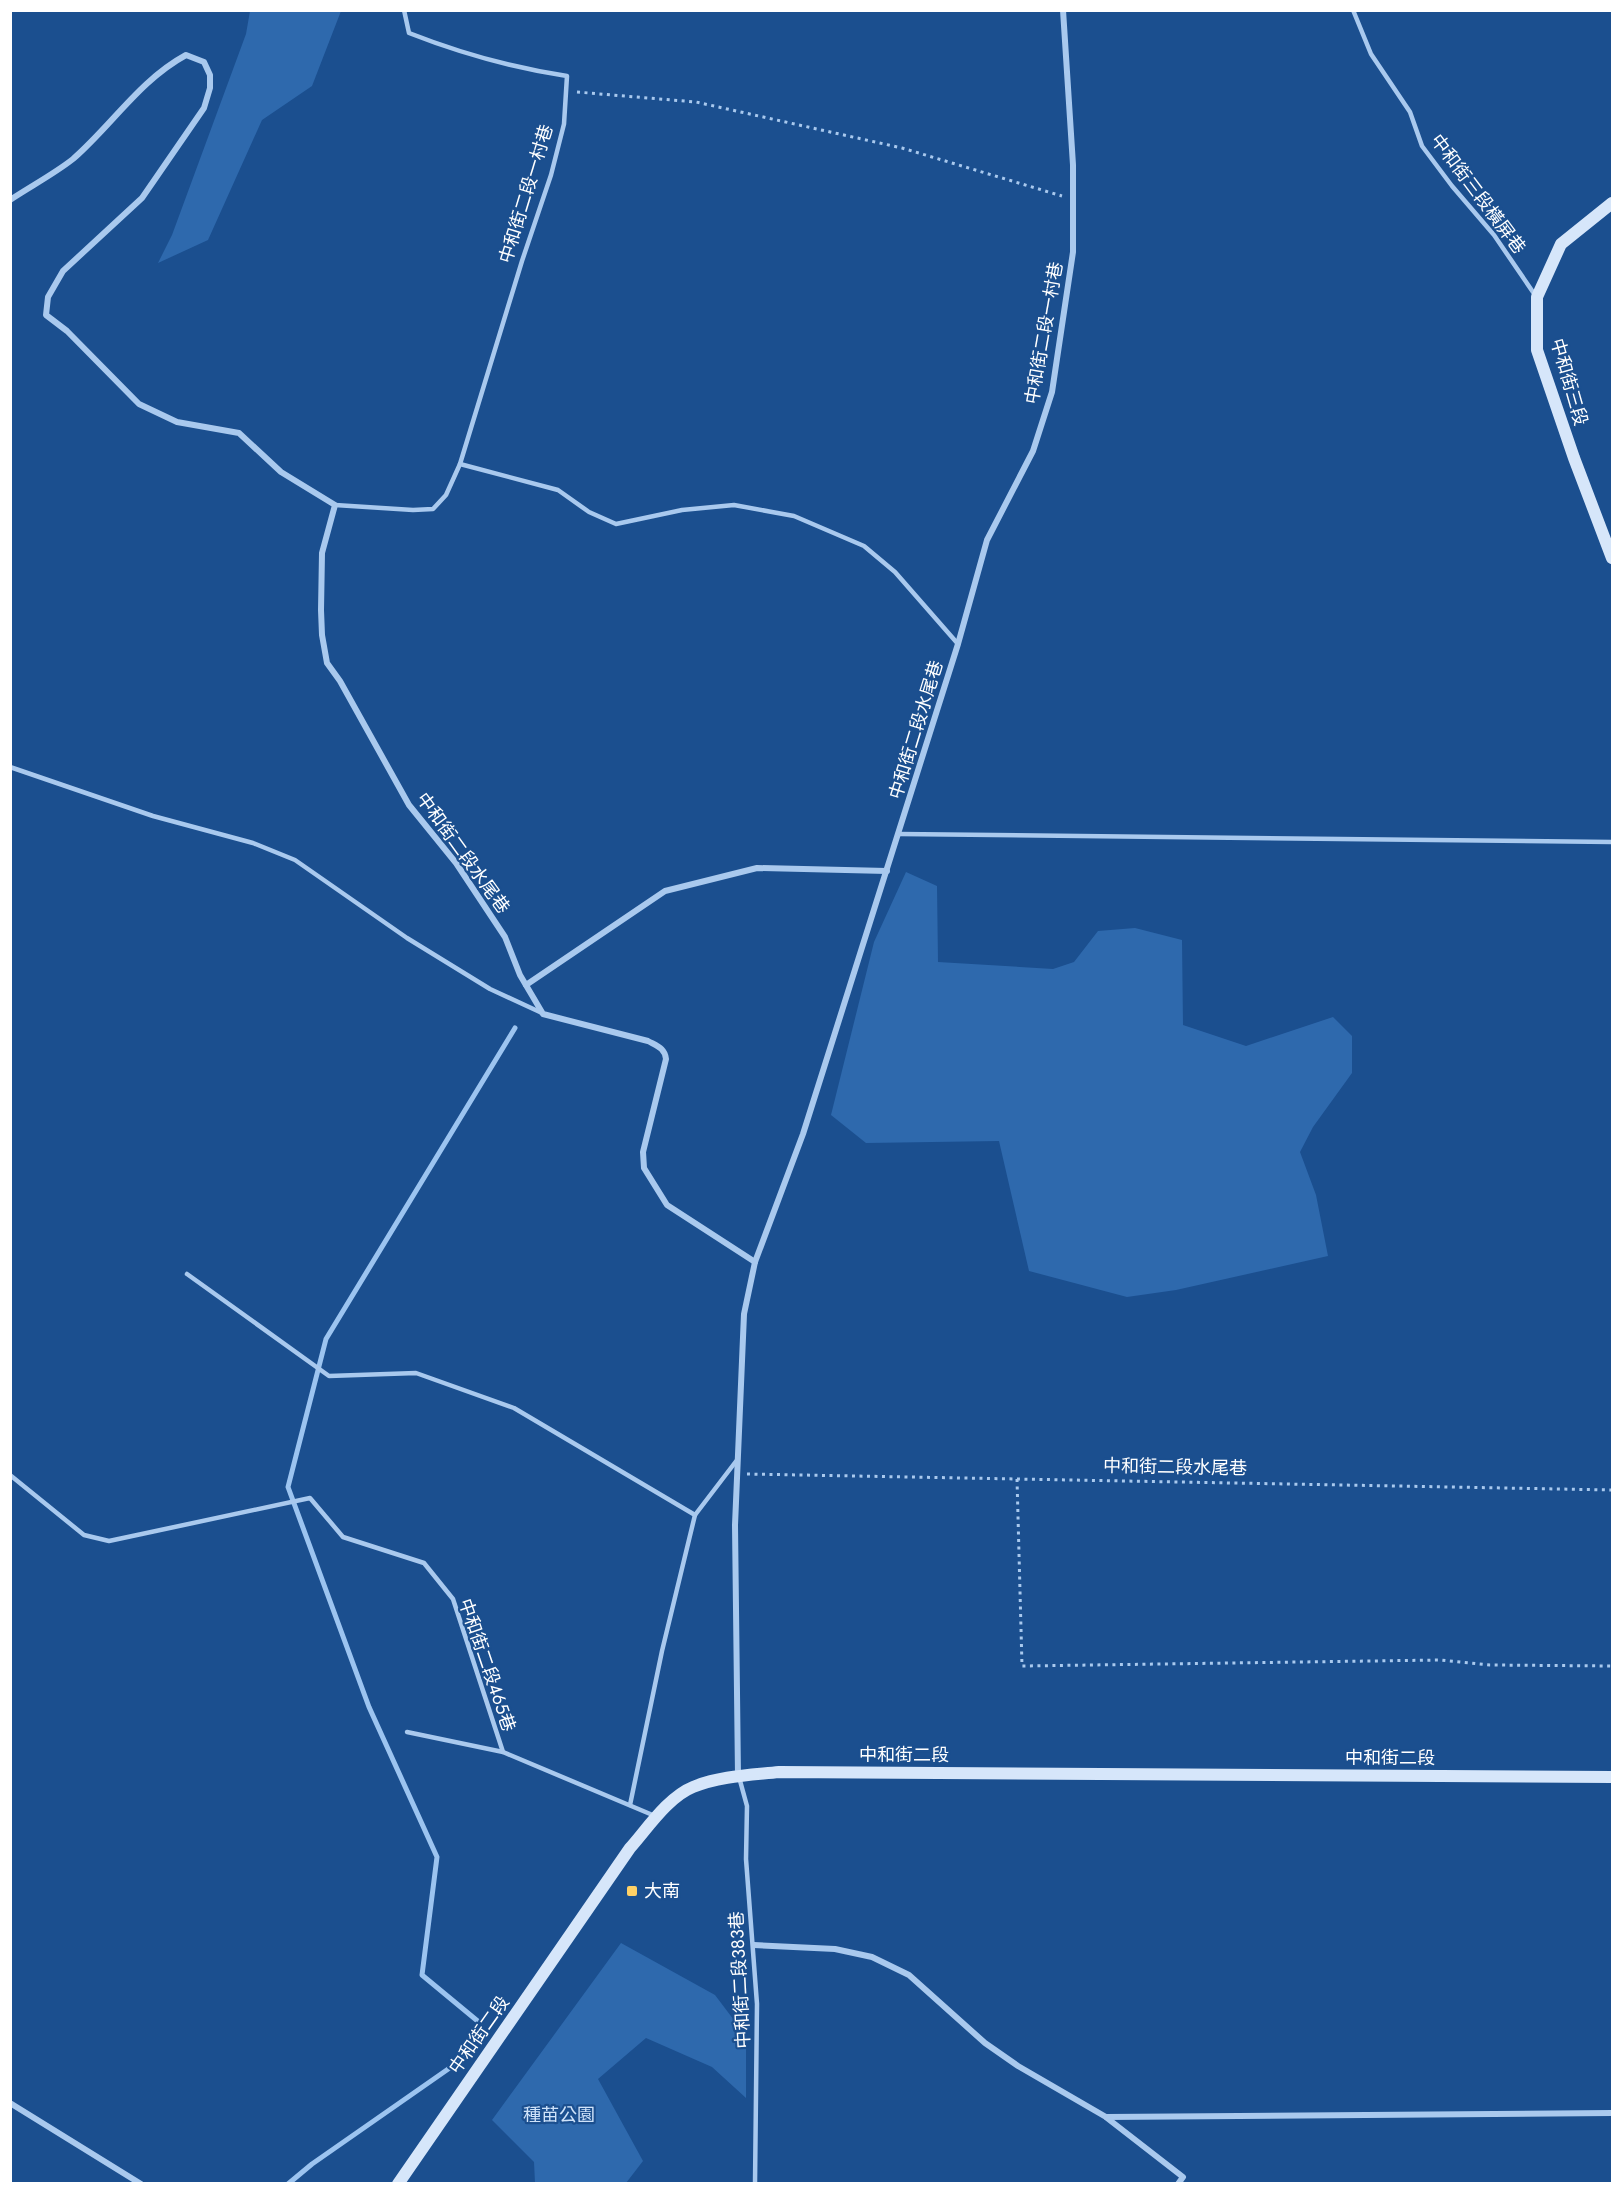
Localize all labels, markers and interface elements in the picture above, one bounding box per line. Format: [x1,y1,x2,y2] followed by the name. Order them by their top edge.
[493,121,559,267] street label: 中和街二段一村巷
[1424,129,1532,259] street label: 中和街三段橫屏巷
[1019,260,1069,406] street label: 中和街二段一村巷
[1544,335,1594,429] street label: 中和街三段
[883,657,949,803] street label: 中和街二段水尾巷
[410,787,516,919] street label: 中和街二段水尾巷
[1103,1453,1247,1481] street label: 中和街二段水尾巷
[452,1595,522,1735] street label: 中和街二段465巷
[859,1742,949,1768] street label: 中和街二段
[1345,1745,1435,1771] street label: 中和街二段
[644,1878,680,1904] place label: 大南
[625,1884,639,1898] marker: 大南
[723,1911,757,2049] street label: 中和街二段383巷
[443,1991,515,2079] street label: 中和街二段
[523,2102,595,2128] park label: 種苗公園

